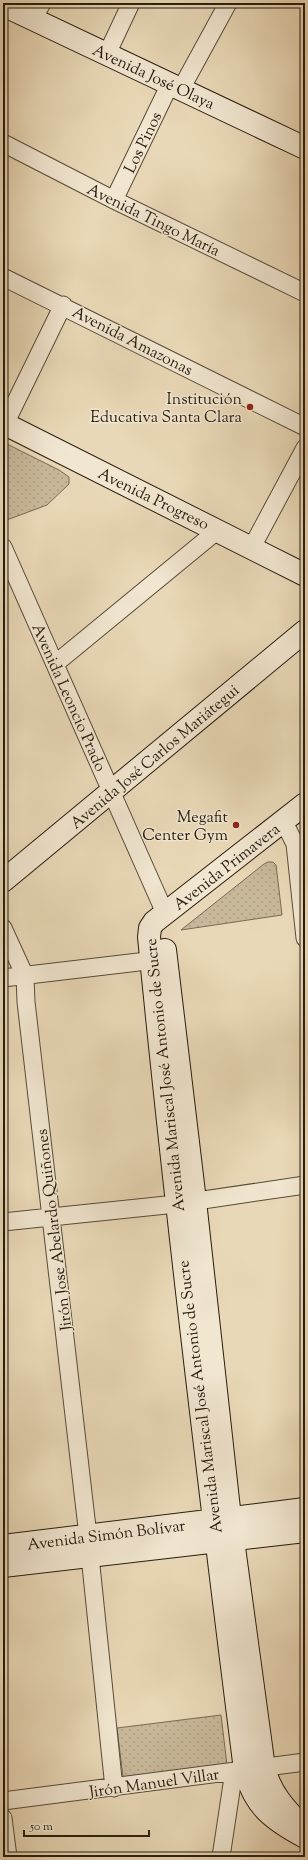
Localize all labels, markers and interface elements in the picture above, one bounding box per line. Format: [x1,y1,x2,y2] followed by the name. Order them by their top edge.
[88,40,218,117] street label: Avenida José Olaya
[119,108,169,178] street label: Los Pinos
[83,179,224,264] street label: Avenida Tingo María
[67,302,196,383] street label: Avenida Amazonas
[90,389,243,430] place label: Institución Educativa Santa Clara
[245,402,255,412] marker: Institución Educativa Santa Clara
[93,463,213,537] street label: Avenida Progreso
[25,620,111,776] street label: Avenida Leoncio Prado
[66,680,245,836] street label: Avenida José Carlos Mariátegui
[142,807,229,848] place label: Megafit Center Gym
[169,819,286,917] street label: Avenida Primavera
[231,820,241,830] marker: Megafit Center Gym
[141,937,192,1213] street label: Avenida Mariscal José Antonio de Sucre
[32,1127,79,1333] street label: Jirón Jose Abelardo Quiñones
[173,1259,230,1534] street label: Avenida Mariscal José Antonio de Sucre
[26,1515,187,1558] street label: Avenida Simón Bolívar
[87,1764,221,1805] street label: Jirón Manuel Villar
[24,1812,149,1838] scale bar
[29,1818,53,1836] text: 50 m

